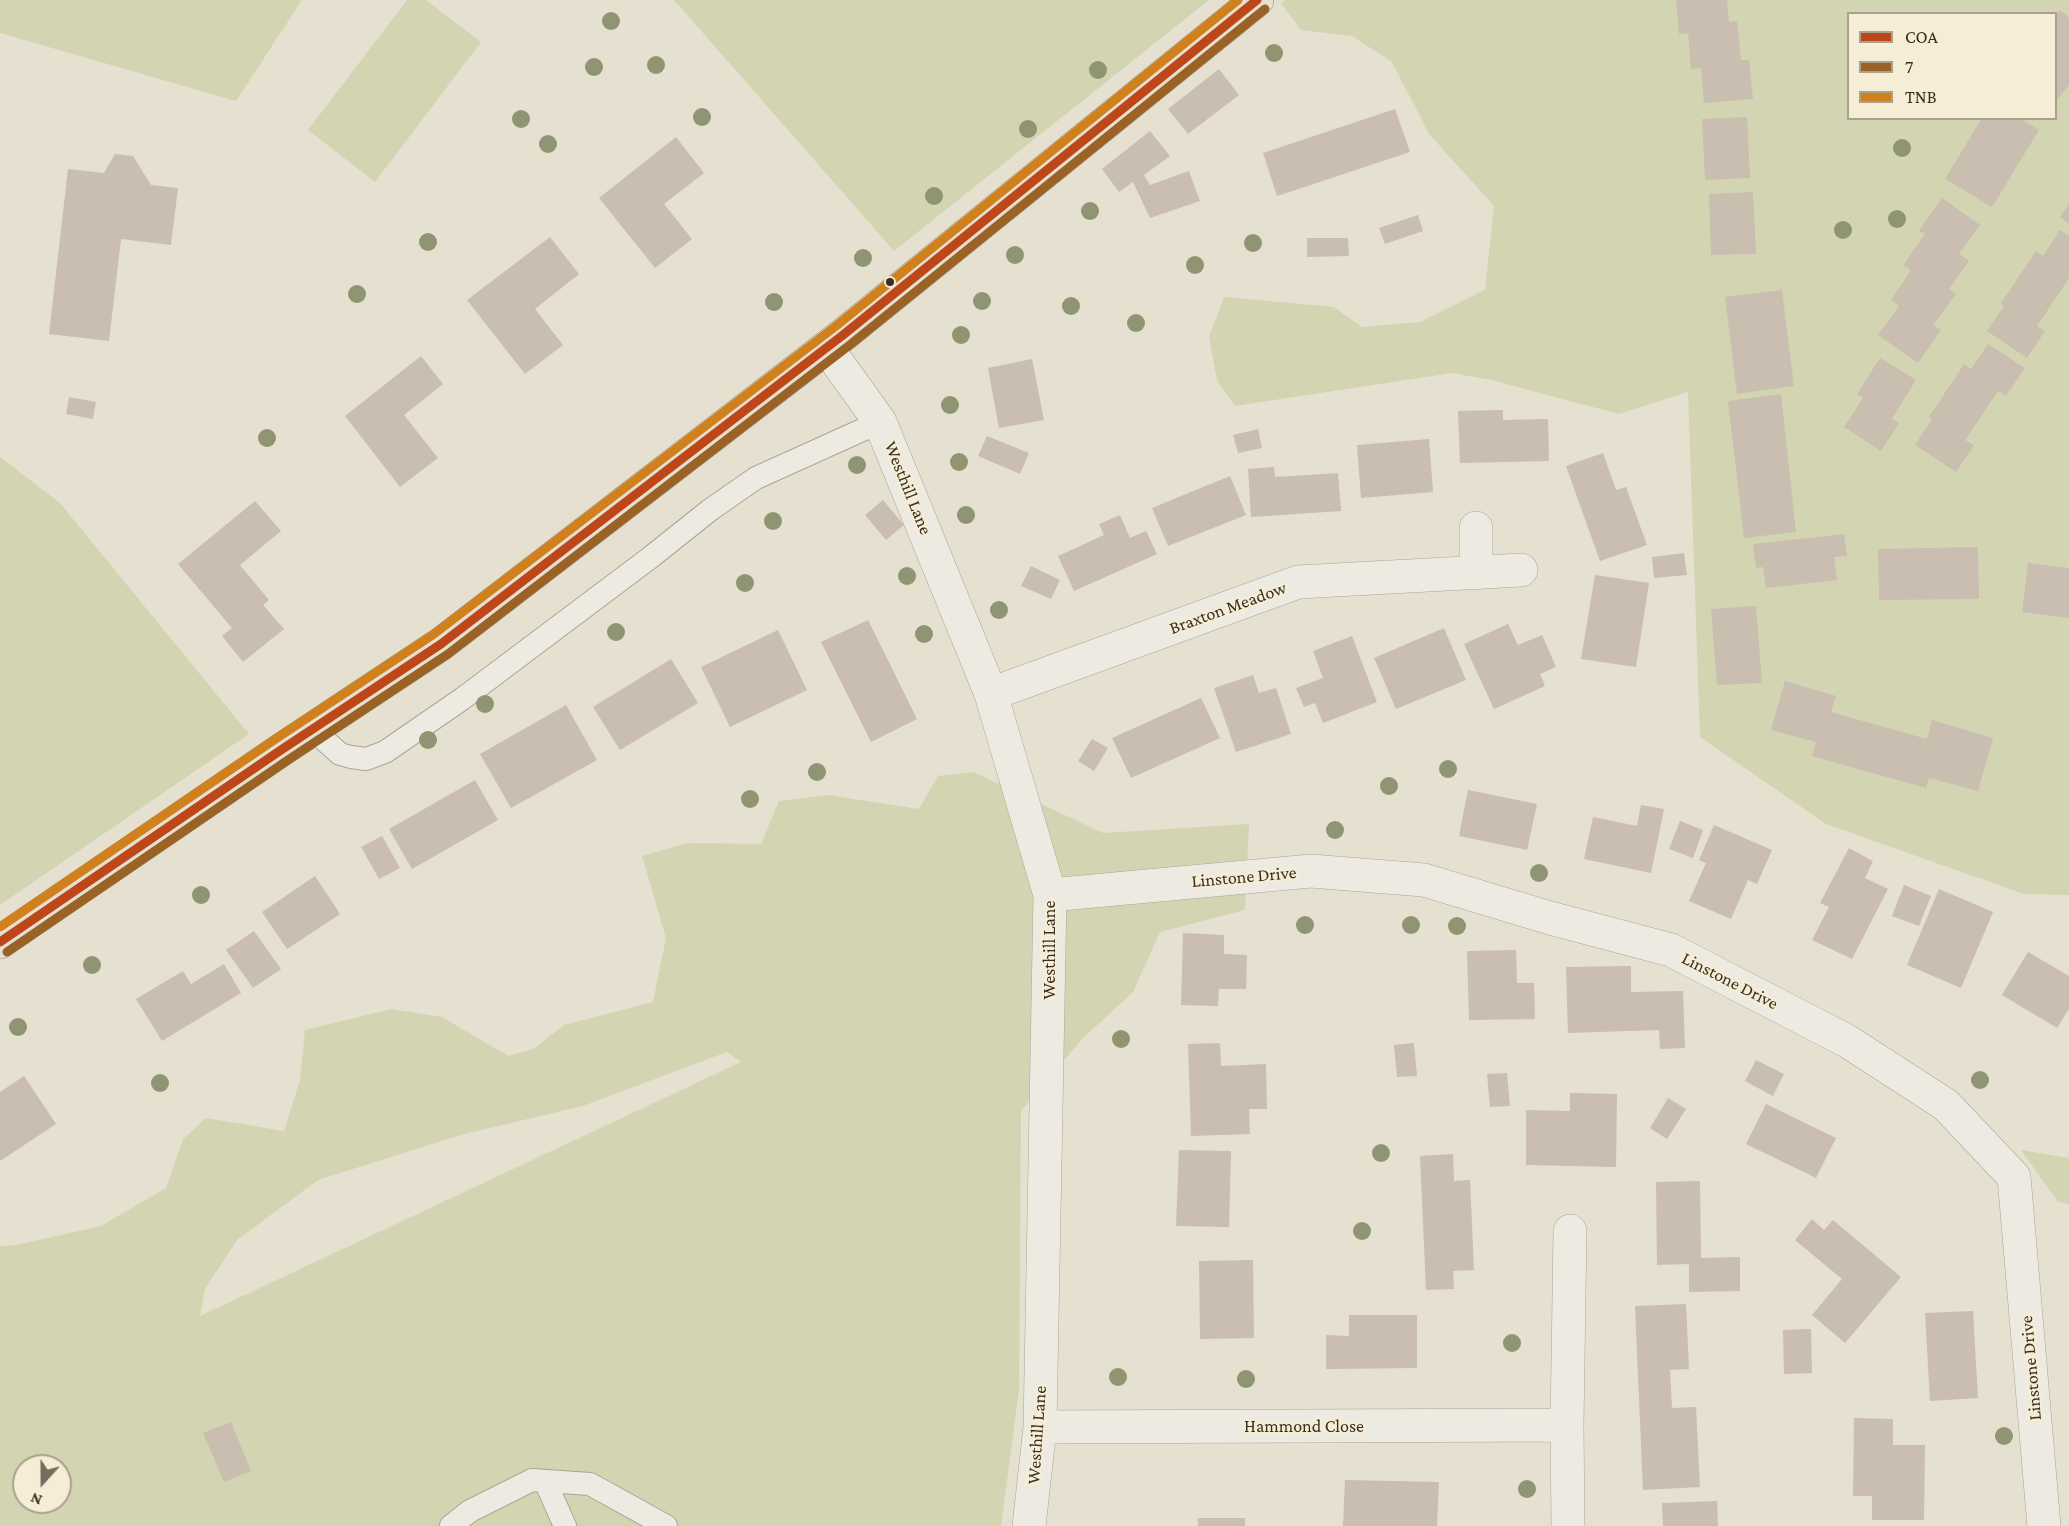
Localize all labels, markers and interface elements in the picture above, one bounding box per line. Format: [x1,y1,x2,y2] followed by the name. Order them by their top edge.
[1847,12,2057,120] legend
[1905,27,1938,47] text: COA
[1905,57,1913,77] text: 7
[1905,87,1936,107] text: TNB
[884,276,896,288] unlabelled marker
[879,438,937,538] street label: Westhill Lane
[1166,577,1290,639] street label: Braxton Meadow
[1191,862,1297,892] street label: Linstone Drive
[1038,901,1060,999] street label: Westhill Lane
[1678,947,1782,1015] street label: Linstone Drive
[2016,1315,2046,1421] street label: Linstone Drive
[1023,1385,1051,1485] street label: Westhill Lane
[1244,1415,1364,1437] street label: Hammond Close
[12,1454,72,1514] north arrow
[28,1490,44,1509] text: N

